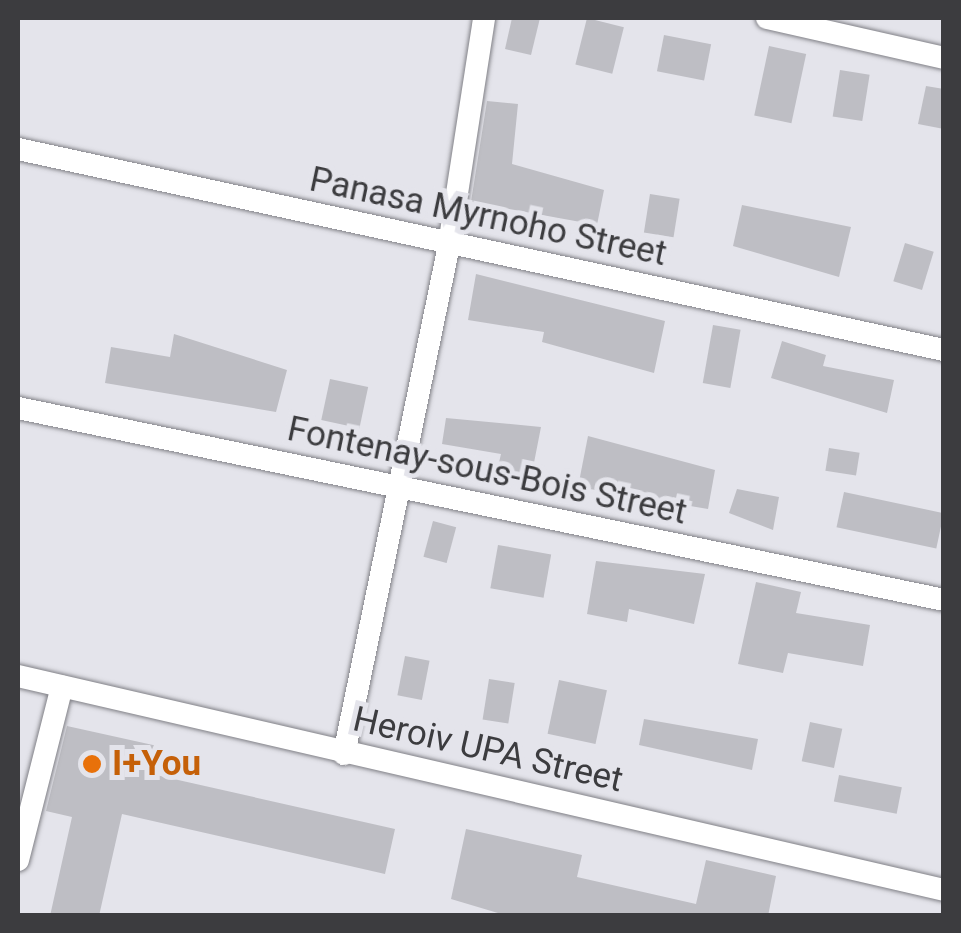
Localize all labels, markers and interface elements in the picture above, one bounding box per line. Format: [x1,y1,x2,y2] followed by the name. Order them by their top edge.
[306,159,670,275] street label: Panasa Myrnoho Street
[284,408,690,534] street label: Fontenay-sous-Bois Street
[349,699,627,801] street label: Heroiv UPA Street
[112,743,201,785] place label: I+You
[81,753,103,775] marker: I+You

